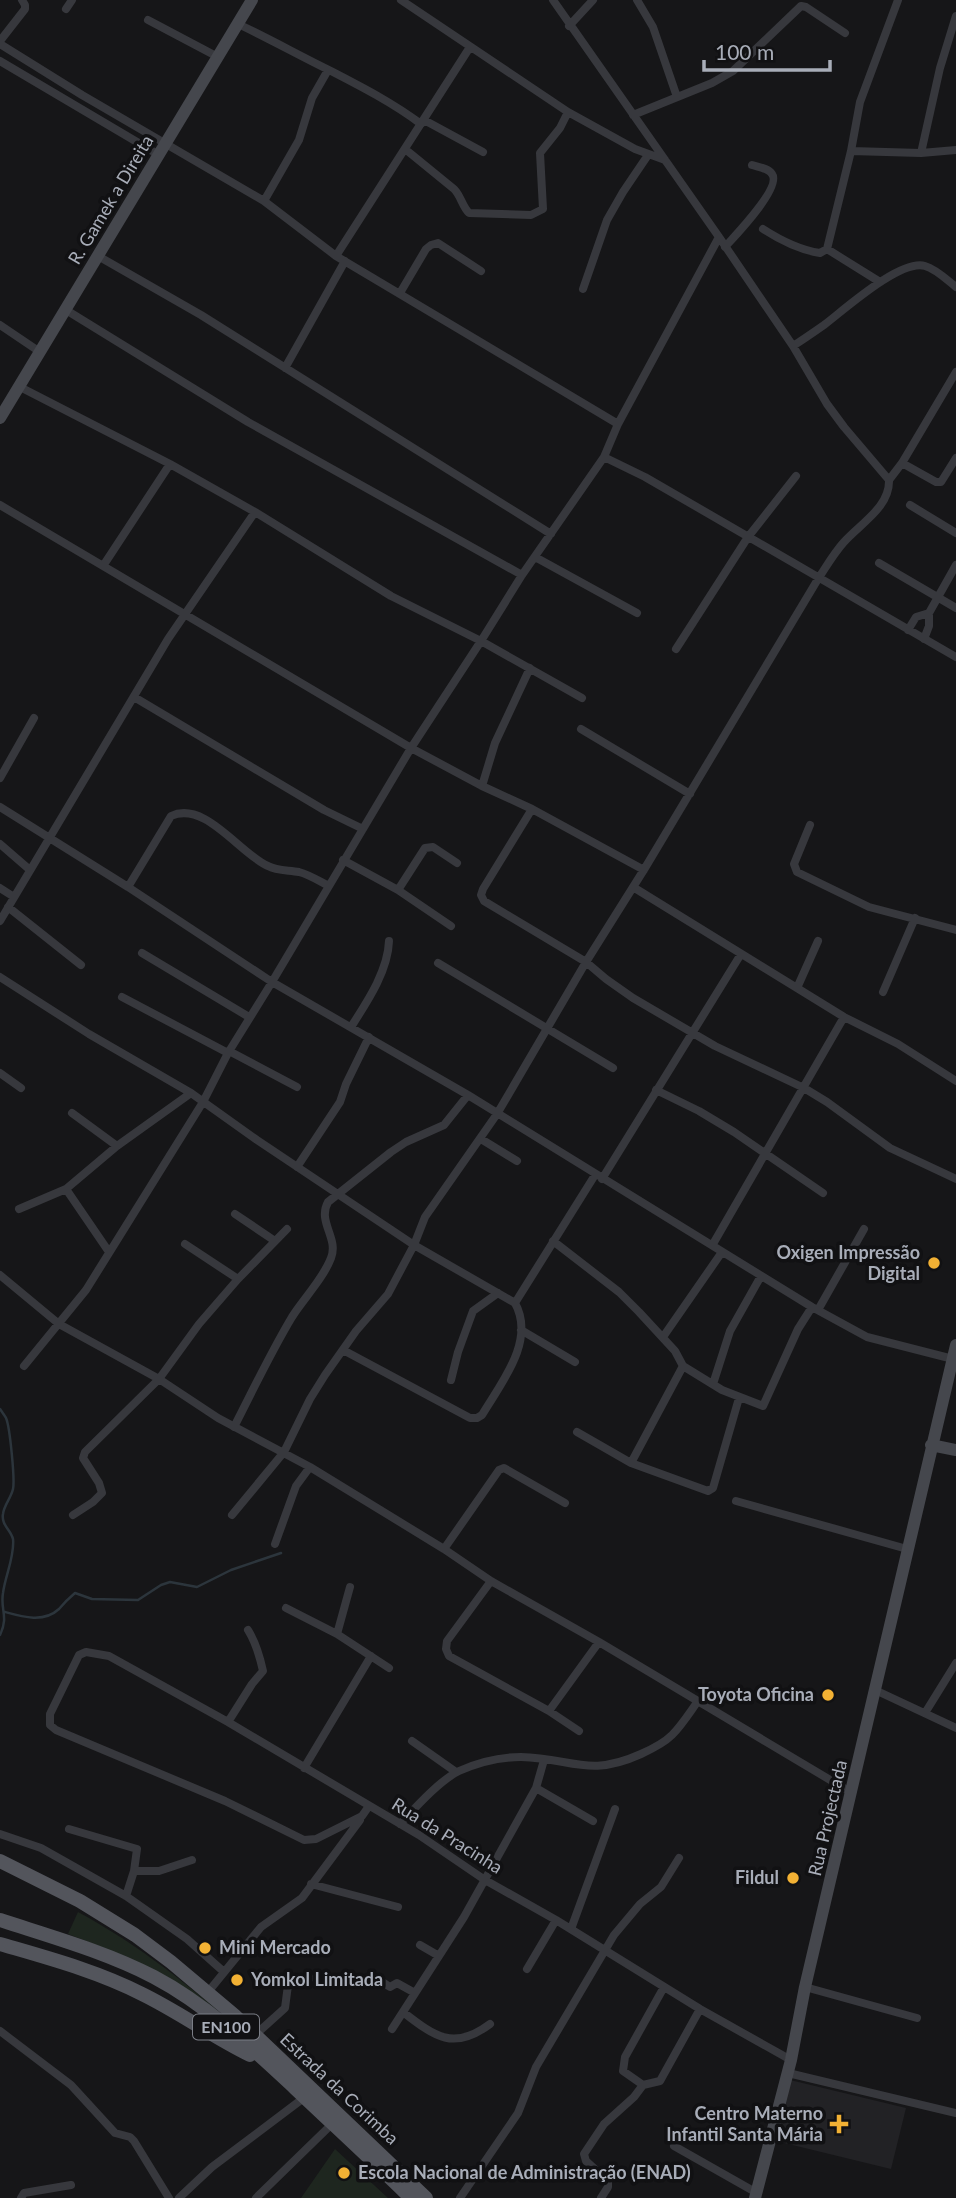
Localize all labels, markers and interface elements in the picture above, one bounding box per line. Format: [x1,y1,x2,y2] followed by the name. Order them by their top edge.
[704,28,830,72] scale bar
[715,39,774,64] text: 100 m
[63,131,157,268] street label: R. Gamek a Direita
[776,1241,920,1284] place label: Oxigen Impressão Digital
[926,1255,942,1271] marker: Oxigen Impressão Digital
[698,1683,814,1705] place label: Toyota Oficina
[820,1687,836,1703] marker: Toyota Oficina
[803,1758,851,1878] street label: Rua Projectada
[388,1792,507,1878] street label: Rua da Pracinha
[735,1866,779,1888] place label: Fildul
[785,1870,801,1886] marker: Fildul
[219,1936,331,1958] place label: Mini Mercado
[197,1940,213,1956] marker: Mini Mercado
[250,1968,383,1990] place label: Yomkol Limitada
[229,1972,245,1988] marker: Yomkol Limitada
[193,2014,259,2039] road number: EN100
[276,2028,403,2149] street label: Estrada da Corimba
[666,2102,823,2145] place label: Centro Materno Infantil Santa Mária
[829,2114,849,2134] marker: Centro Materno Infantil Santa Mária
[358,2161,691,2183] place label: Escola Nacional de Administração (ENAD)
[336,2165,352,2181] marker: Escola Nacional de Administração (ENAD)

